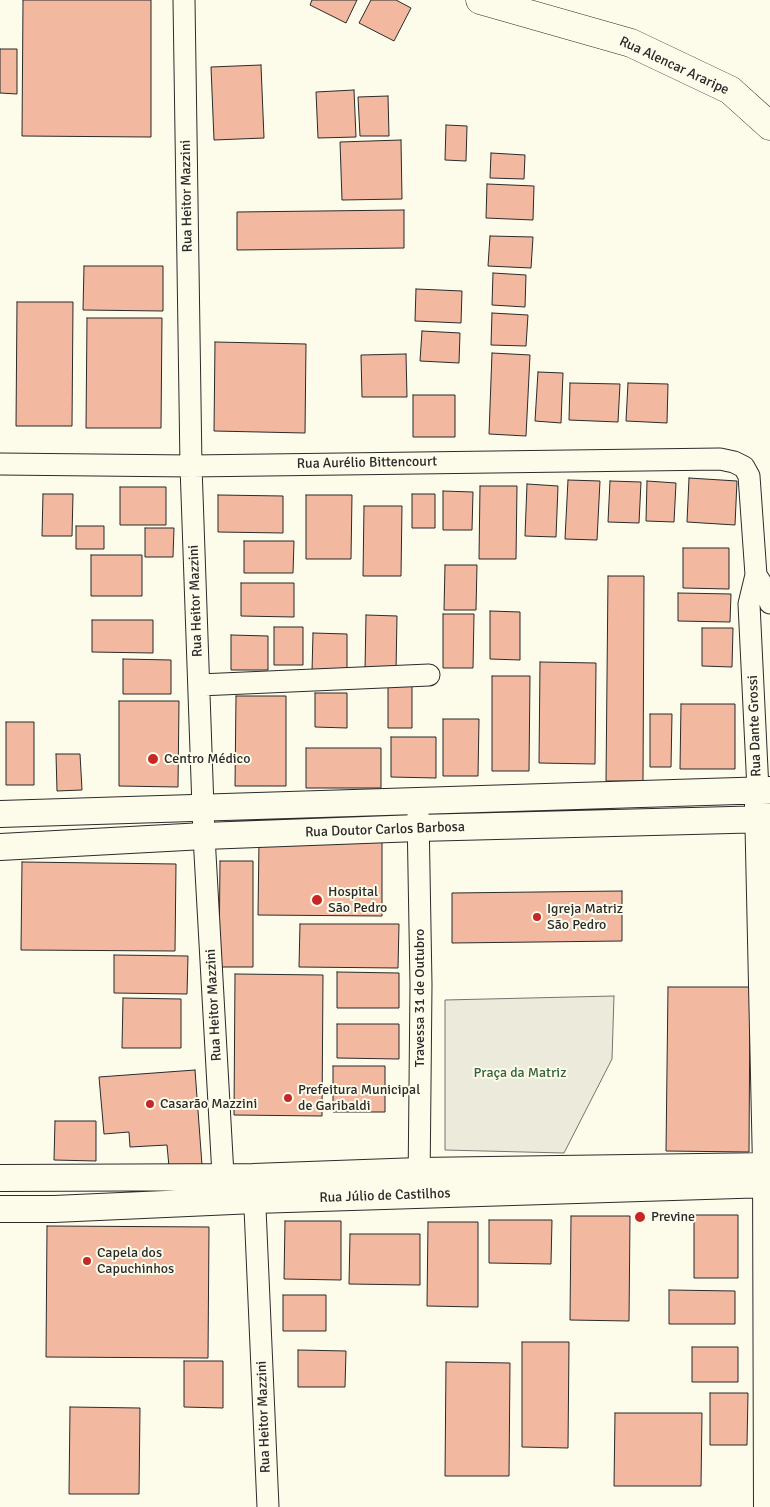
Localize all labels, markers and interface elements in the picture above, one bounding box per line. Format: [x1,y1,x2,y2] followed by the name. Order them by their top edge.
[616,33,732,99] street label: Rua Alencar Araripe
[178,140,196,252] street label: Rua Heitor Mazzini
[297,453,437,473] street label: Rua Aurélio Bittencourt
[186,544,206,658] street label: Rua Heitor Mazzini
[745,675,765,777] street label: Rua Dante Grossi
[164,751,250,767] place label: Centro Médico
[146,752,160,766] marker: Centro Médico
[305,819,465,841] street label: Rua Doutor Carlos Barbosa
[328,884,387,916] place label: Hospital São Pedro
[310,893,324,907] marker: Hospital São Pedro
[547,901,623,934] place label: Igreja Matriz São Pedro
[531,911,543,923] marker: Igreja Matriz São Pedro
[412,929,428,1067] street label: Travessa 31 de Outubro
[203,948,225,1062] street label: Rua Heitor Mazzini
[474,1065,566,1081] park label: Praça da Matriz
[298,1082,420,1114] place label: Prefeitura Municipal de Garibaldi
[282,1092,294,1104] marker: Prefeitura Municipal de Garibaldi
[160,1096,257,1112] place label: Casarão Mazzini
[144,1098,156,1110] marker: Casarão Mazzini
[319,1185,451,1207] street label: Rua Júlio de Castilhos
[651,1209,695,1225] place label: Previne
[633,1210,647,1224] marker: Previne
[97,1245,174,1278] place label: Capela dos Capuchinhos
[81,1255,93,1267] marker: Capela dos Capuchinhos
[254,1360,274,1474] street label: Rua Heitor Mazzini

